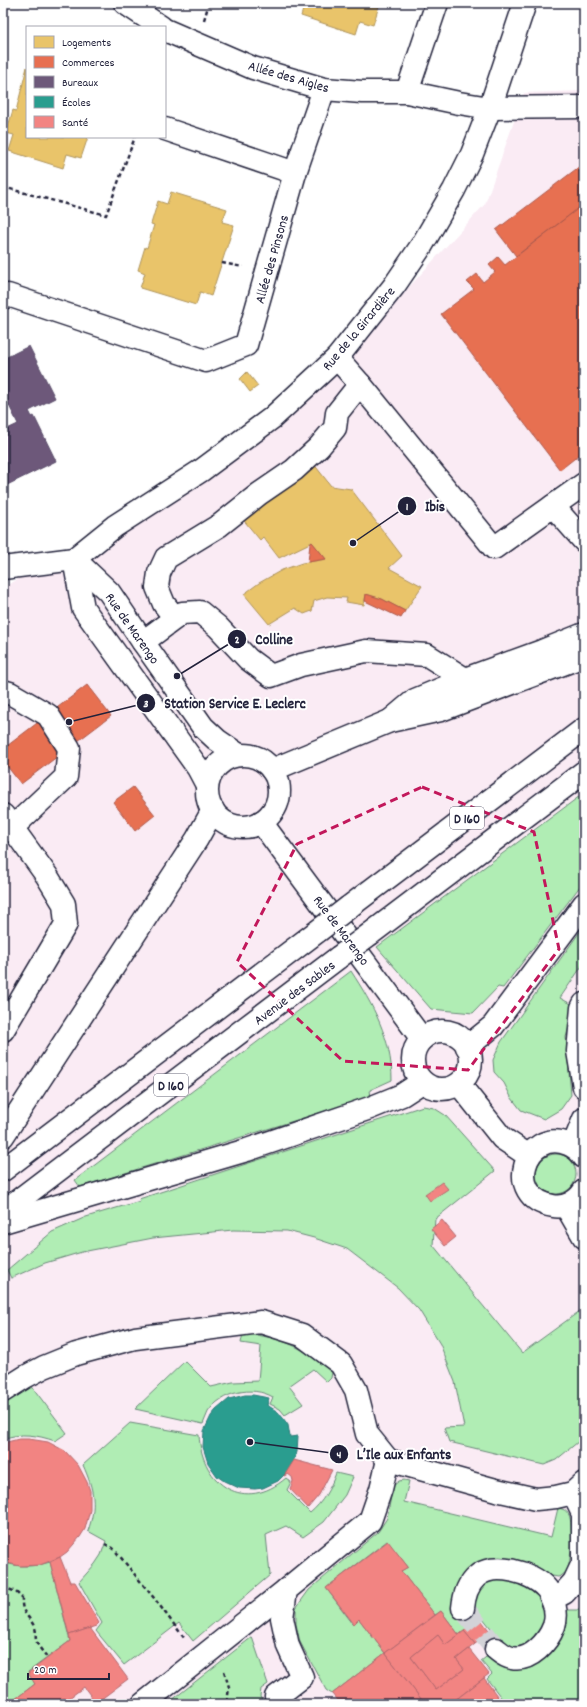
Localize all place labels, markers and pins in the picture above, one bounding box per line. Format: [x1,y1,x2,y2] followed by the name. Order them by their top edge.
[397,492,453,519] callout: Ibis
[227,626,301,653] callout: Colline
[136,689,314,716] callout: Station Service E. Leclerc
[329,1440,459,1467] callout: L’Ile aux Enfants

